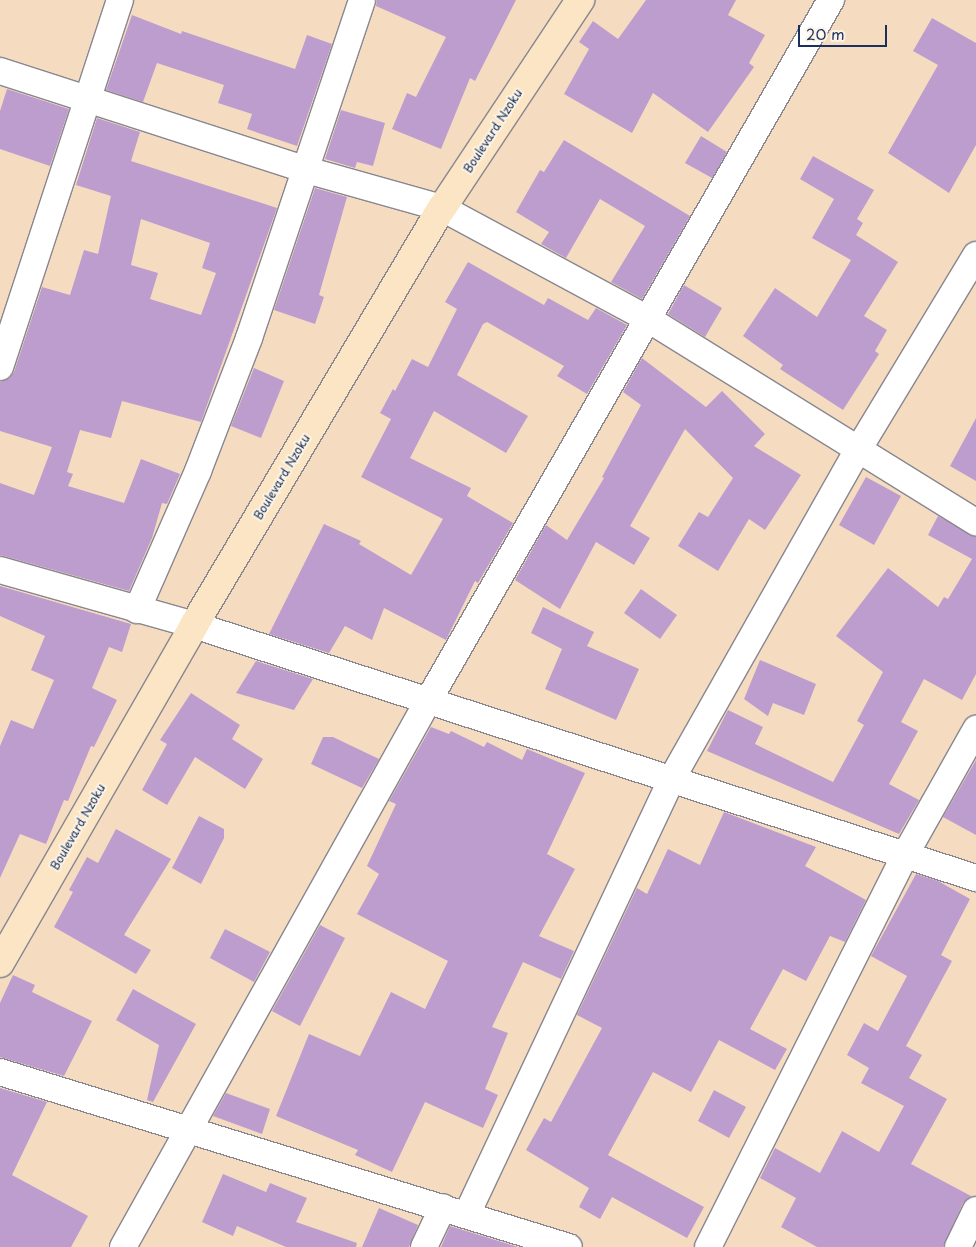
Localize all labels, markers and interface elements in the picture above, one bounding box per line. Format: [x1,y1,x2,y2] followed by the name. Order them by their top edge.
[801,15,890,47] scale bar
[806,22,845,45] text: 20 m
[461,86,525,176] street label: Boulevard Nzoku
[251,432,313,522] street label: Boulevard Nzoku
[48,781,108,873] street label: Boulevard Nzoku

